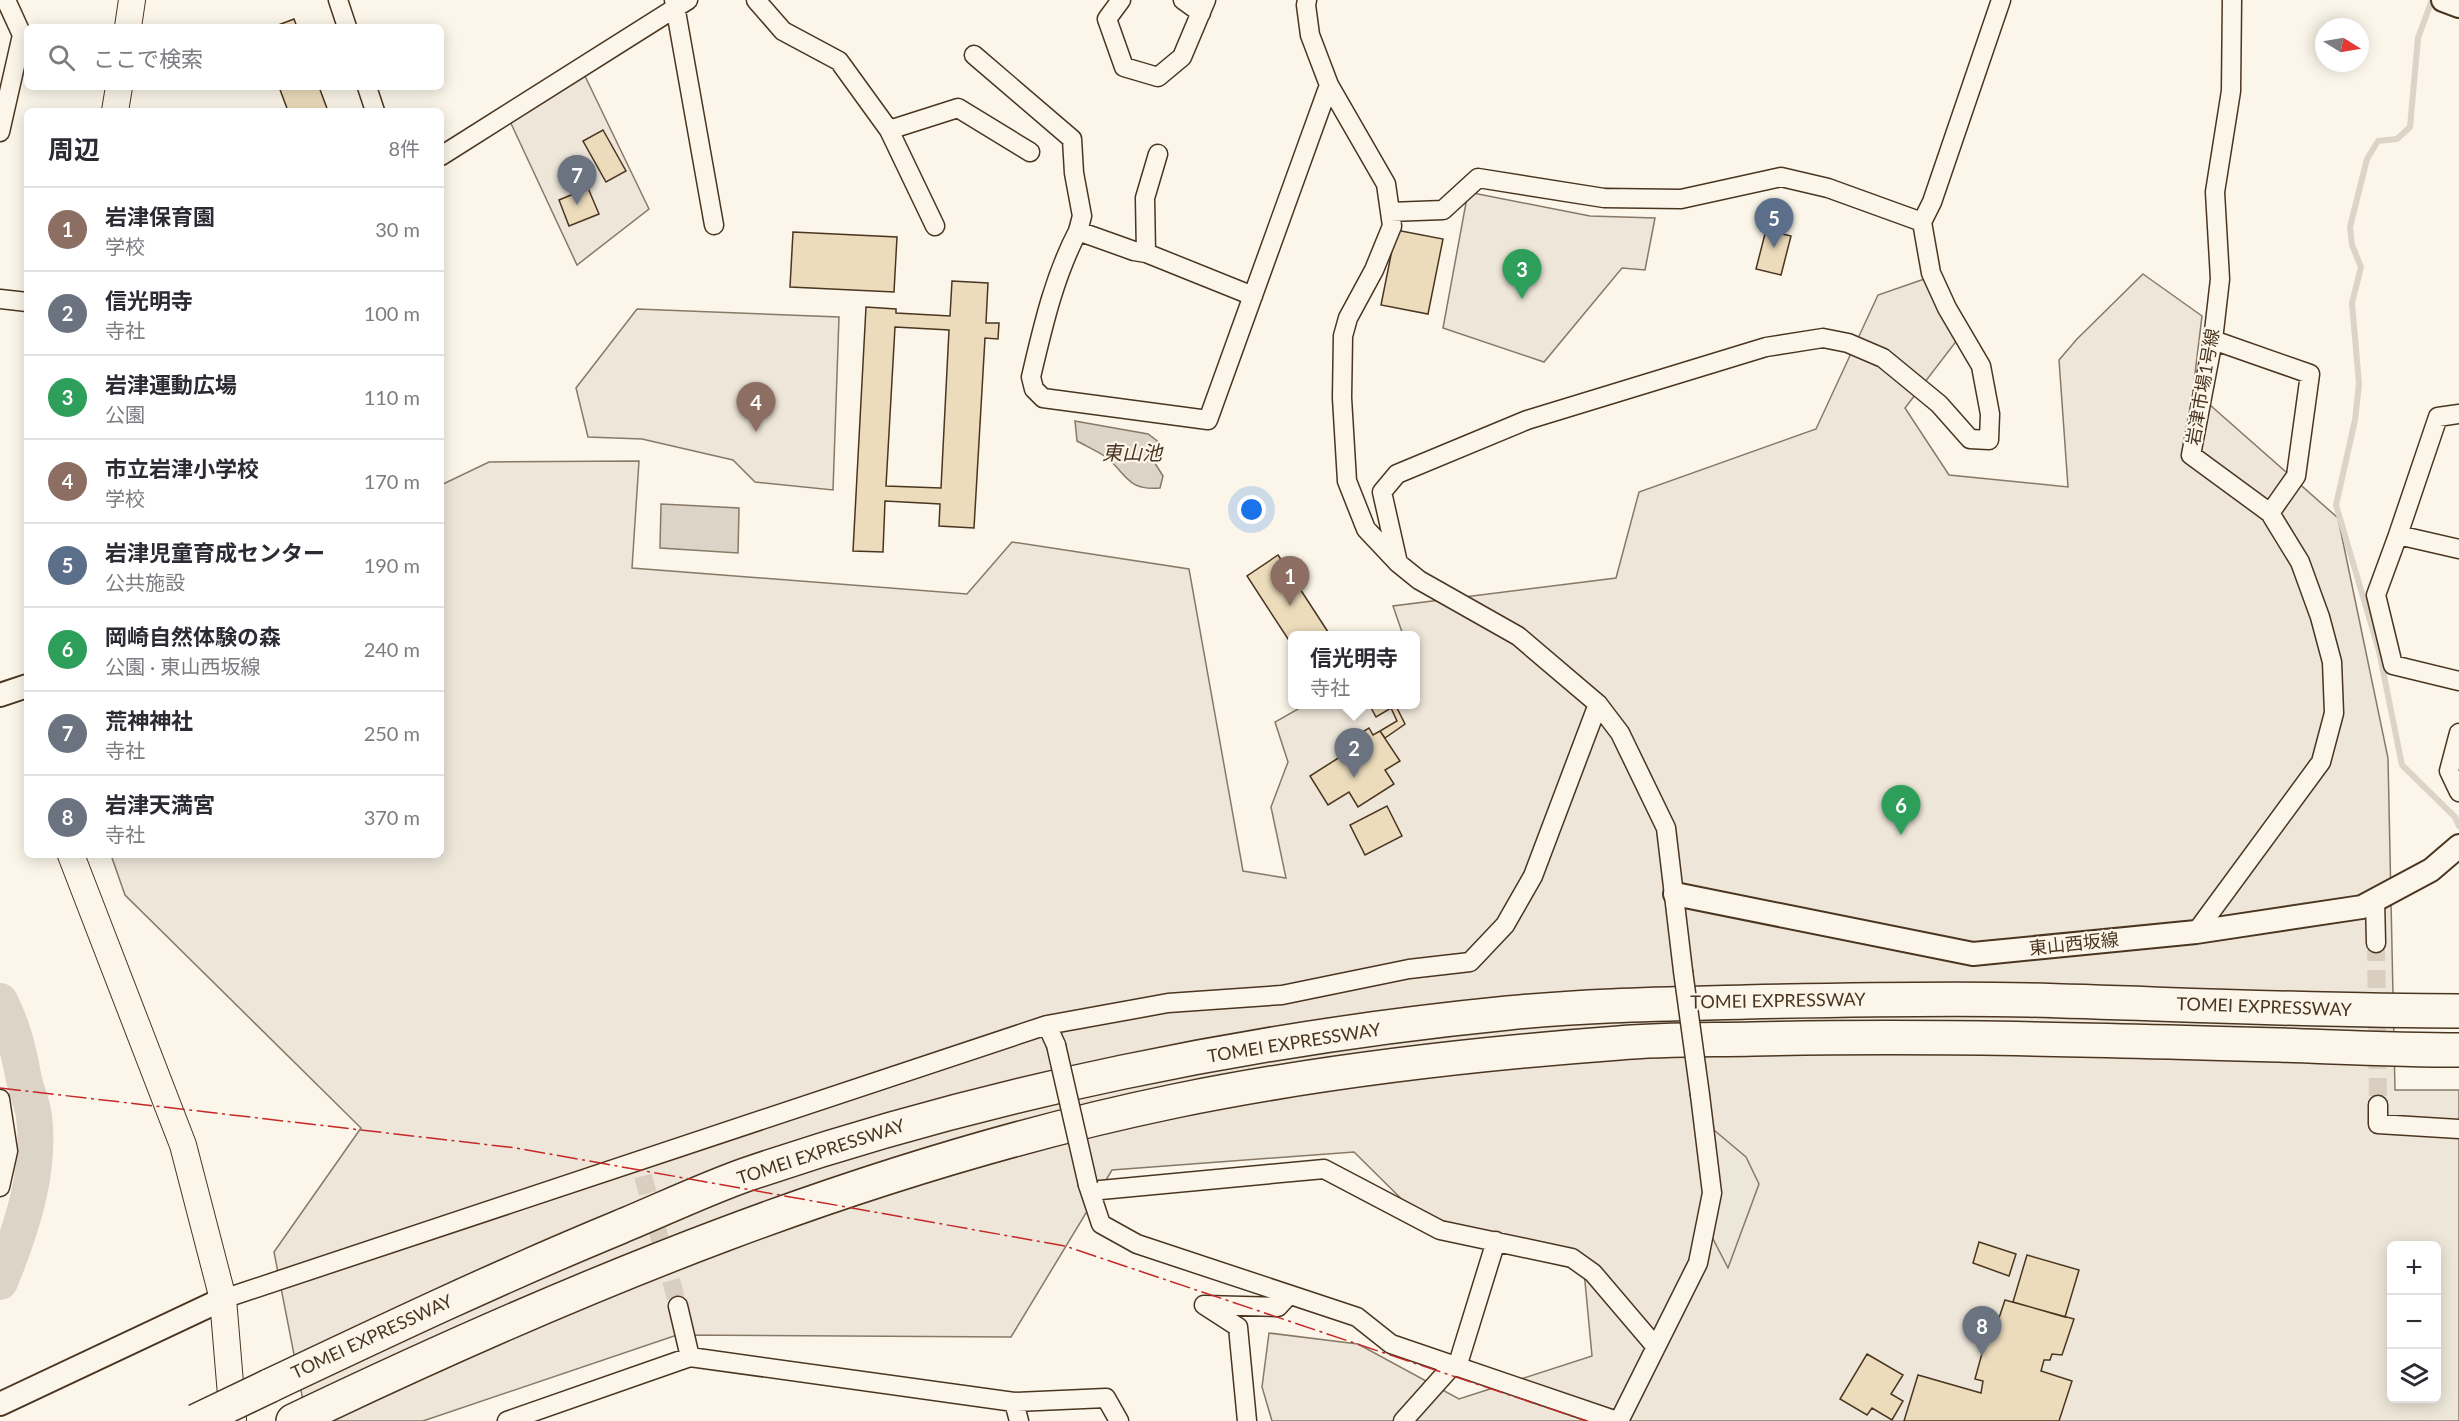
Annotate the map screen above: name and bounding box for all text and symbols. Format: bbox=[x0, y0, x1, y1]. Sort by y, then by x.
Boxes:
north arrow bbox=[2315, 18, 2369, 72]
search box bbox=[24, 24, 444, 90]
icon: search bbox=[45, 41, 78, 74]
text: ここで検索 bbox=[93, 45, 203, 72]
text: 周辺 bbox=[48, 133, 100, 165]
text: 8件 bbox=[388, 136, 420, 160]
pin: 7 bbox=[558, 156, 596, 205]
pin: 5 bbox=[1754, 198, 1794, 248]
text: 岩津保育園 bbox=[105, 203, 215, 230]
text: 1 bbox=[62, 217, 73, 241]
text: 30 m bbox=[375, 217, 420, 241]
text: 学校 bbox=[105, 234, 145, 258]
pin: 3 bbox=[1502, 250, 1541, 299]
text: 信光明寺 bbox=[105, 287, 193, 314]
text: 2 bbox=[62, 301, 73, 325]
text: 100 m bbox=[364, 301, 420, 325]
text: 寺社 bbox=[105, 318, 145, 342]
street label: 岩津市場1号線 bbox=[2181, 327, 2223, 447]
text: 岩津運動広場 bbox=[105, 371, 237, 398]
pin: 4 bbox=[736, 382, 776, 432]
text: 3 bbox=[62, 385, 73, 409]
text: 110 m bbox=[364, 385, 420, 409]
text: 公園 bbox=[105, 402, 145, 426]
water label: 東山池 bbox=[1102, 440, 1164, 464]
text: 市立岩津小学校 bbox=[105, 455, 259, 482]
text: 4 bbox=[62, 469, 73, 493]
text: 170 m bbox=[364, 469, 420, 493]
text: 学校 bbox=[105, 486, 145, 510]
your location bbox=[1237, 495, 1266, 524]
text: 岩津児童育成センター bbox=[105, 539, 325, 566]
text: 5 bbox=[62, 553, 73, 577]
text: 190 m bbox=[364, 553, 420, 577]
pin: 1 bbox=[1270, 556, 1310, 606]
text: 公共施設 bbox=[105, 570, 185, 594]
text: 岡崎自然体験の森 bbox=[105, 623, 281, 650]
popup bbox=[1288, 631, 1420, 709]
text: 6 bbox=[62, 637, 73, 661]
text: 240 m bbox=[364, 637, 420, 661]
text: 信光明寺 bbox=[1310, 644, 1398, 671]
text: 公園 · 東山西坂線 bbox=[105, 654, 260, 678]
text: 寺社 bbox=[1310, 675, 1350, 699]
text: 荒神神社 bbox=[105, 707, 193, 734]
text: 7 bbox=[62, 721, 73, 745]
text: 250 m bbox=[364, 721, 420, 745]
pin: 2 bbox=[1334, 728, 1374, 778]
text: 寺社 bbox=[105, 738, 145, 762]
pin: 6 bbox=[1882, 786, 1920, 835]
text: 岩津天満宮 bbox=[105, 791, 215, 818]
text: 8 bbox=[62, 805, 73, 829]
text: 370 m bbox=[364, 805, 420, 829]
text: 寺社 bbox=[105, 822, 145, 846]
street label: 東山西坂線 bbox=[2028, 927, 2120, 959]
street label: TOMEI EXPRESSWAY bbox=[1690, 987, 1867, 1013]
street label: TOMEI EXPRESSWAY bbox=[2176, 992, 2353, 1020]
street label: TOMEI EXPRESSWAY bbox=[1206, 1017, 1383, 1067]
street label: TOMEI EXPRESSWAY bbox=[734, 1113, 908, 1189]
map controls bbox=[2387, 1241, 2441, 1403]
button: + bbox=[2387, 1241, 2441, 1295]
street label: TOMEI EXPRESSWAY bbox=[287, 1289, 456, 1383]
button: − bbox=[2387, 1295, 2441, 1349]
pin: 8 bbox=[1962, 1306, 2002, 1356]
button: layers bbox=[2387, 1349, 2441, 1403]

